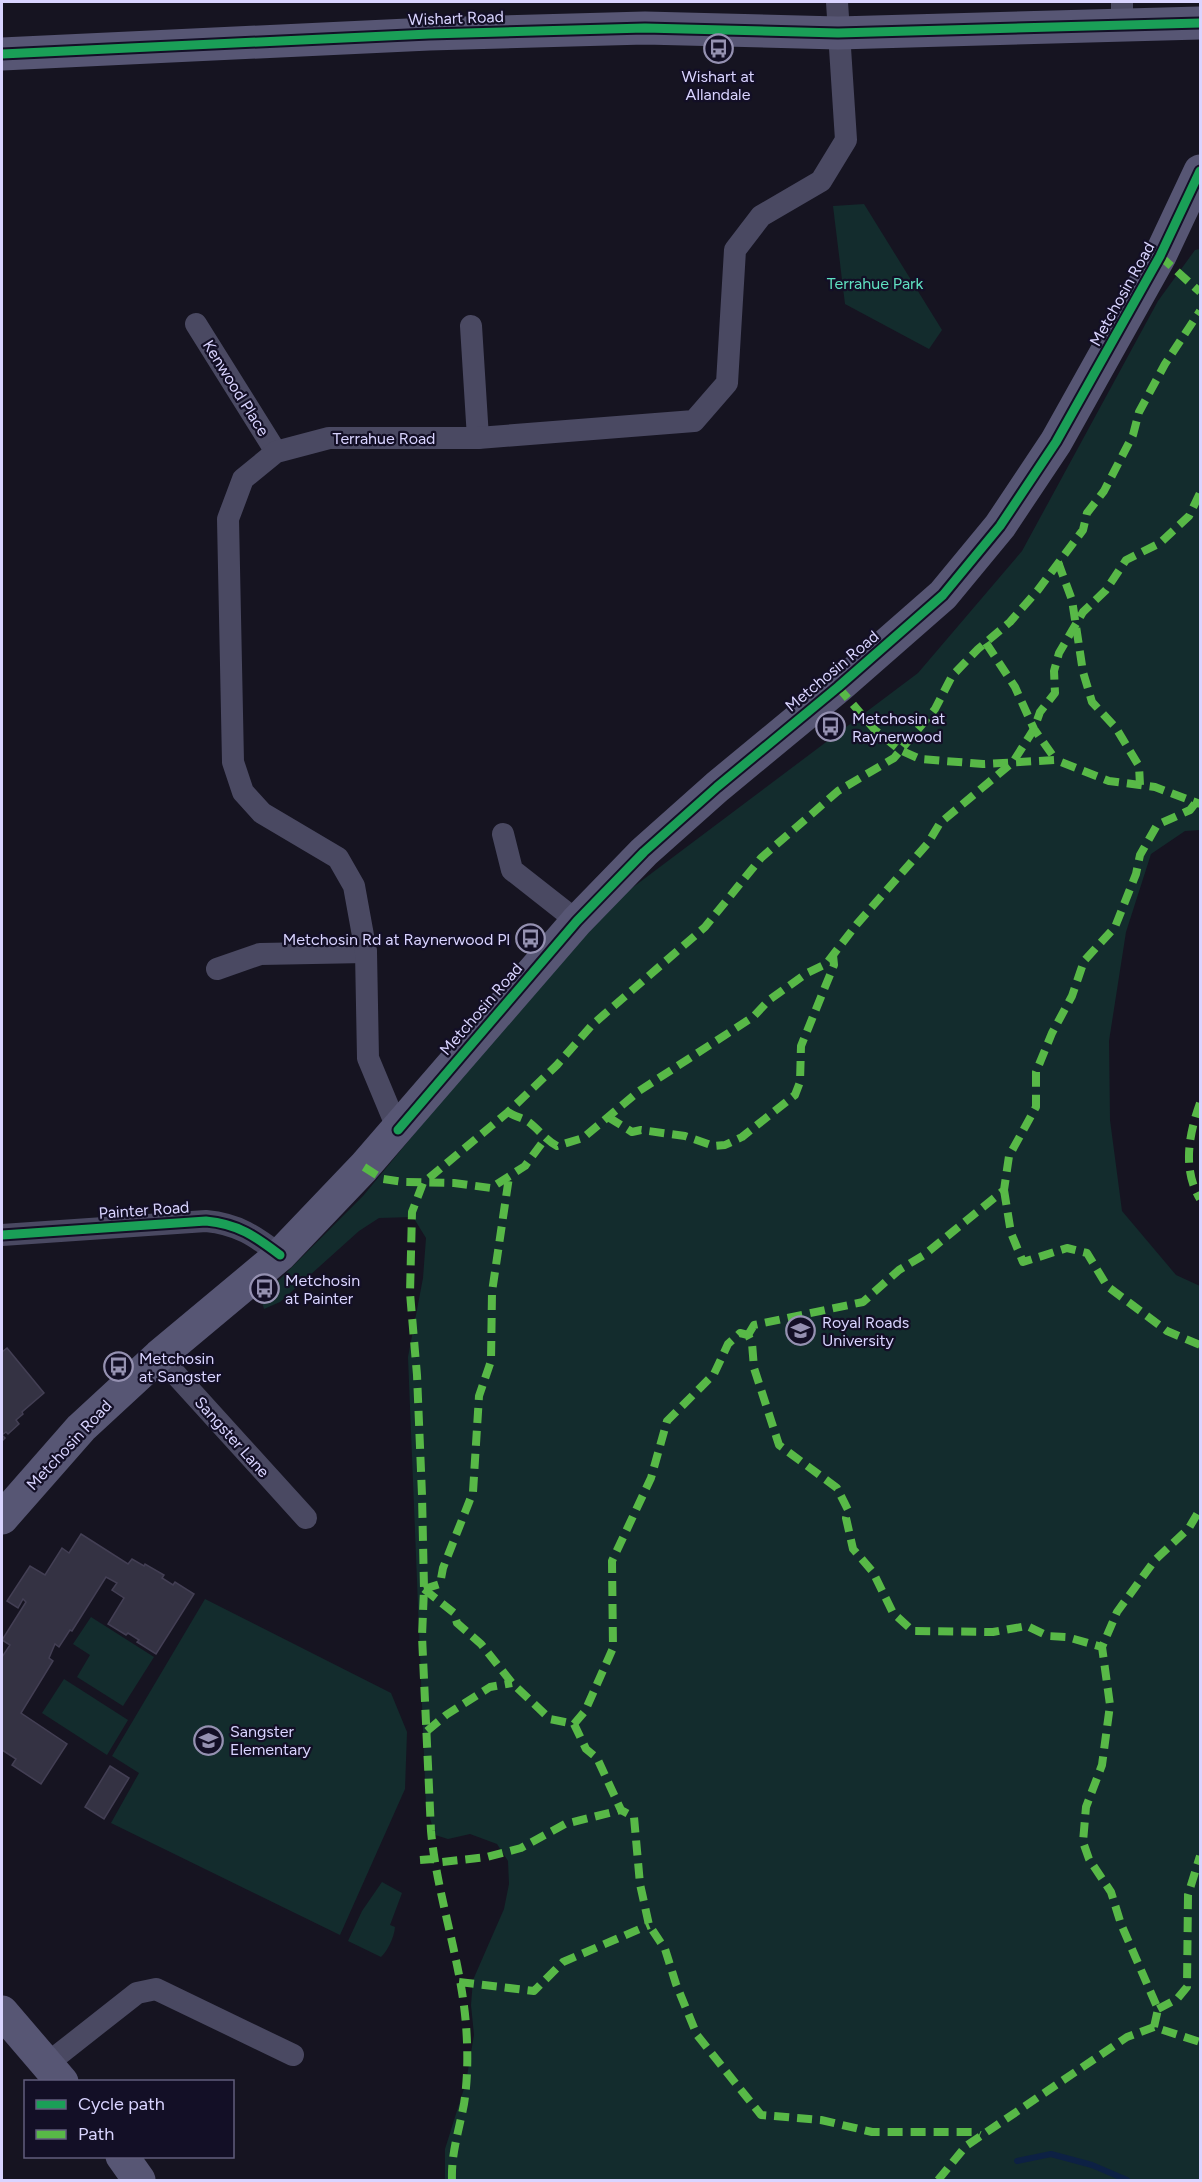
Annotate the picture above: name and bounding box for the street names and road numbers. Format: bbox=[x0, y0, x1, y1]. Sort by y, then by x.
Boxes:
street label: Wishart Road bbox=[408, 7, 504, 29]
street label: Metchosin Road bbox=[1086, 239, 1158, 349]
street label: Kenwood Place bbox=[199, 336, 273, 440]
street label: Terrahue Road bbox=[333, 429, 435, 448]
street label: Metchosin Road bbox=[781, 626, 883, 716]
street label: Metchosin Road bbox=[436, 959, 526, 1059]
street label: Painter Road bbox=[98, 1197, 190, 1223]
street label: Sangster Lane bbox=[191, 1393, 273, 1481]
street label: Metchosin Road bbox=[22, 1396, 116, 1494]

